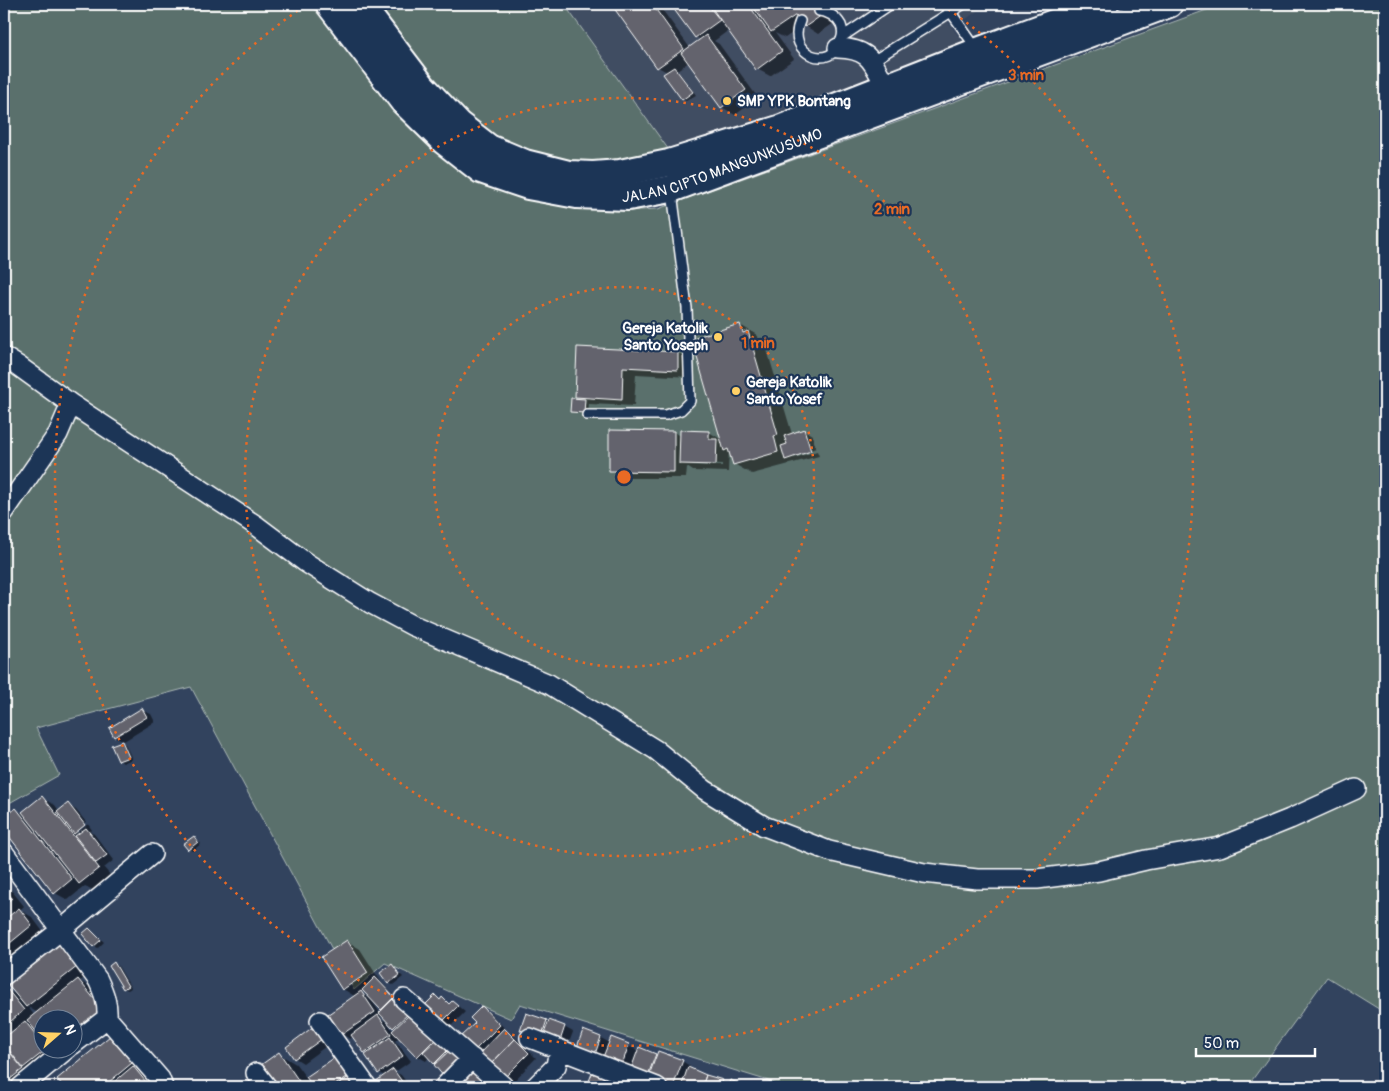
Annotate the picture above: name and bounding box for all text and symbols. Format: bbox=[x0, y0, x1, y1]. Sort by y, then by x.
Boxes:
text: 3 min bbox=[1008, 66, 1044, 85]
place label: SMP YPK Bontang bbox=[737, 92, 851, 111]
marker: SMP YPK Bontang bbox=[721, 95, 733, 107]
street label: JALAN CIPTO MANGUNKUSUMO bbox=[622, 124, 825, 207]
text: 2 min bbox=[874, 200, 910, 219]
place label: Gereja Katolik Santo Yoseph bbox=[622, 319, 709, 355]
marker: Gereja Katolik Santo Yoseph bbox=[712, 331, 724, 343]
text: 1 min bbox=[741, 334, 775, 353]
place label: Gereja Katolik Santo Yosef bbox=[746, 373, 832, 409]
marker: Gereja Katolik Santo Yosef bbox=[730, 385, 742, 397]
centre of rings bbox=[615, 468, 633, 486]
north arrow bbox=[32, 1008, 82, 1058]
text: N bbox=[60, 1022, 79, 1037]
scale bar bbox=[1196, 1026, 1315, 1058]
text: 50 m bbox=[1204, 1034, 1239, 1053]

